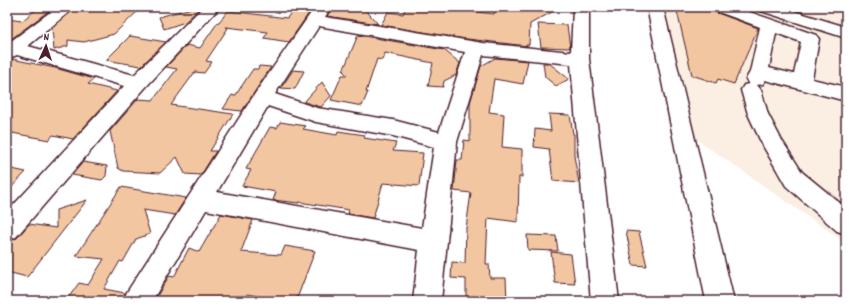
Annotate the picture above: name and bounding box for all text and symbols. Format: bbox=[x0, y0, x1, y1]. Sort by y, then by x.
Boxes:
north arrow bbox=[26, 26, 66, 66]
text: N bbox=[43, 30, 50, 46]

